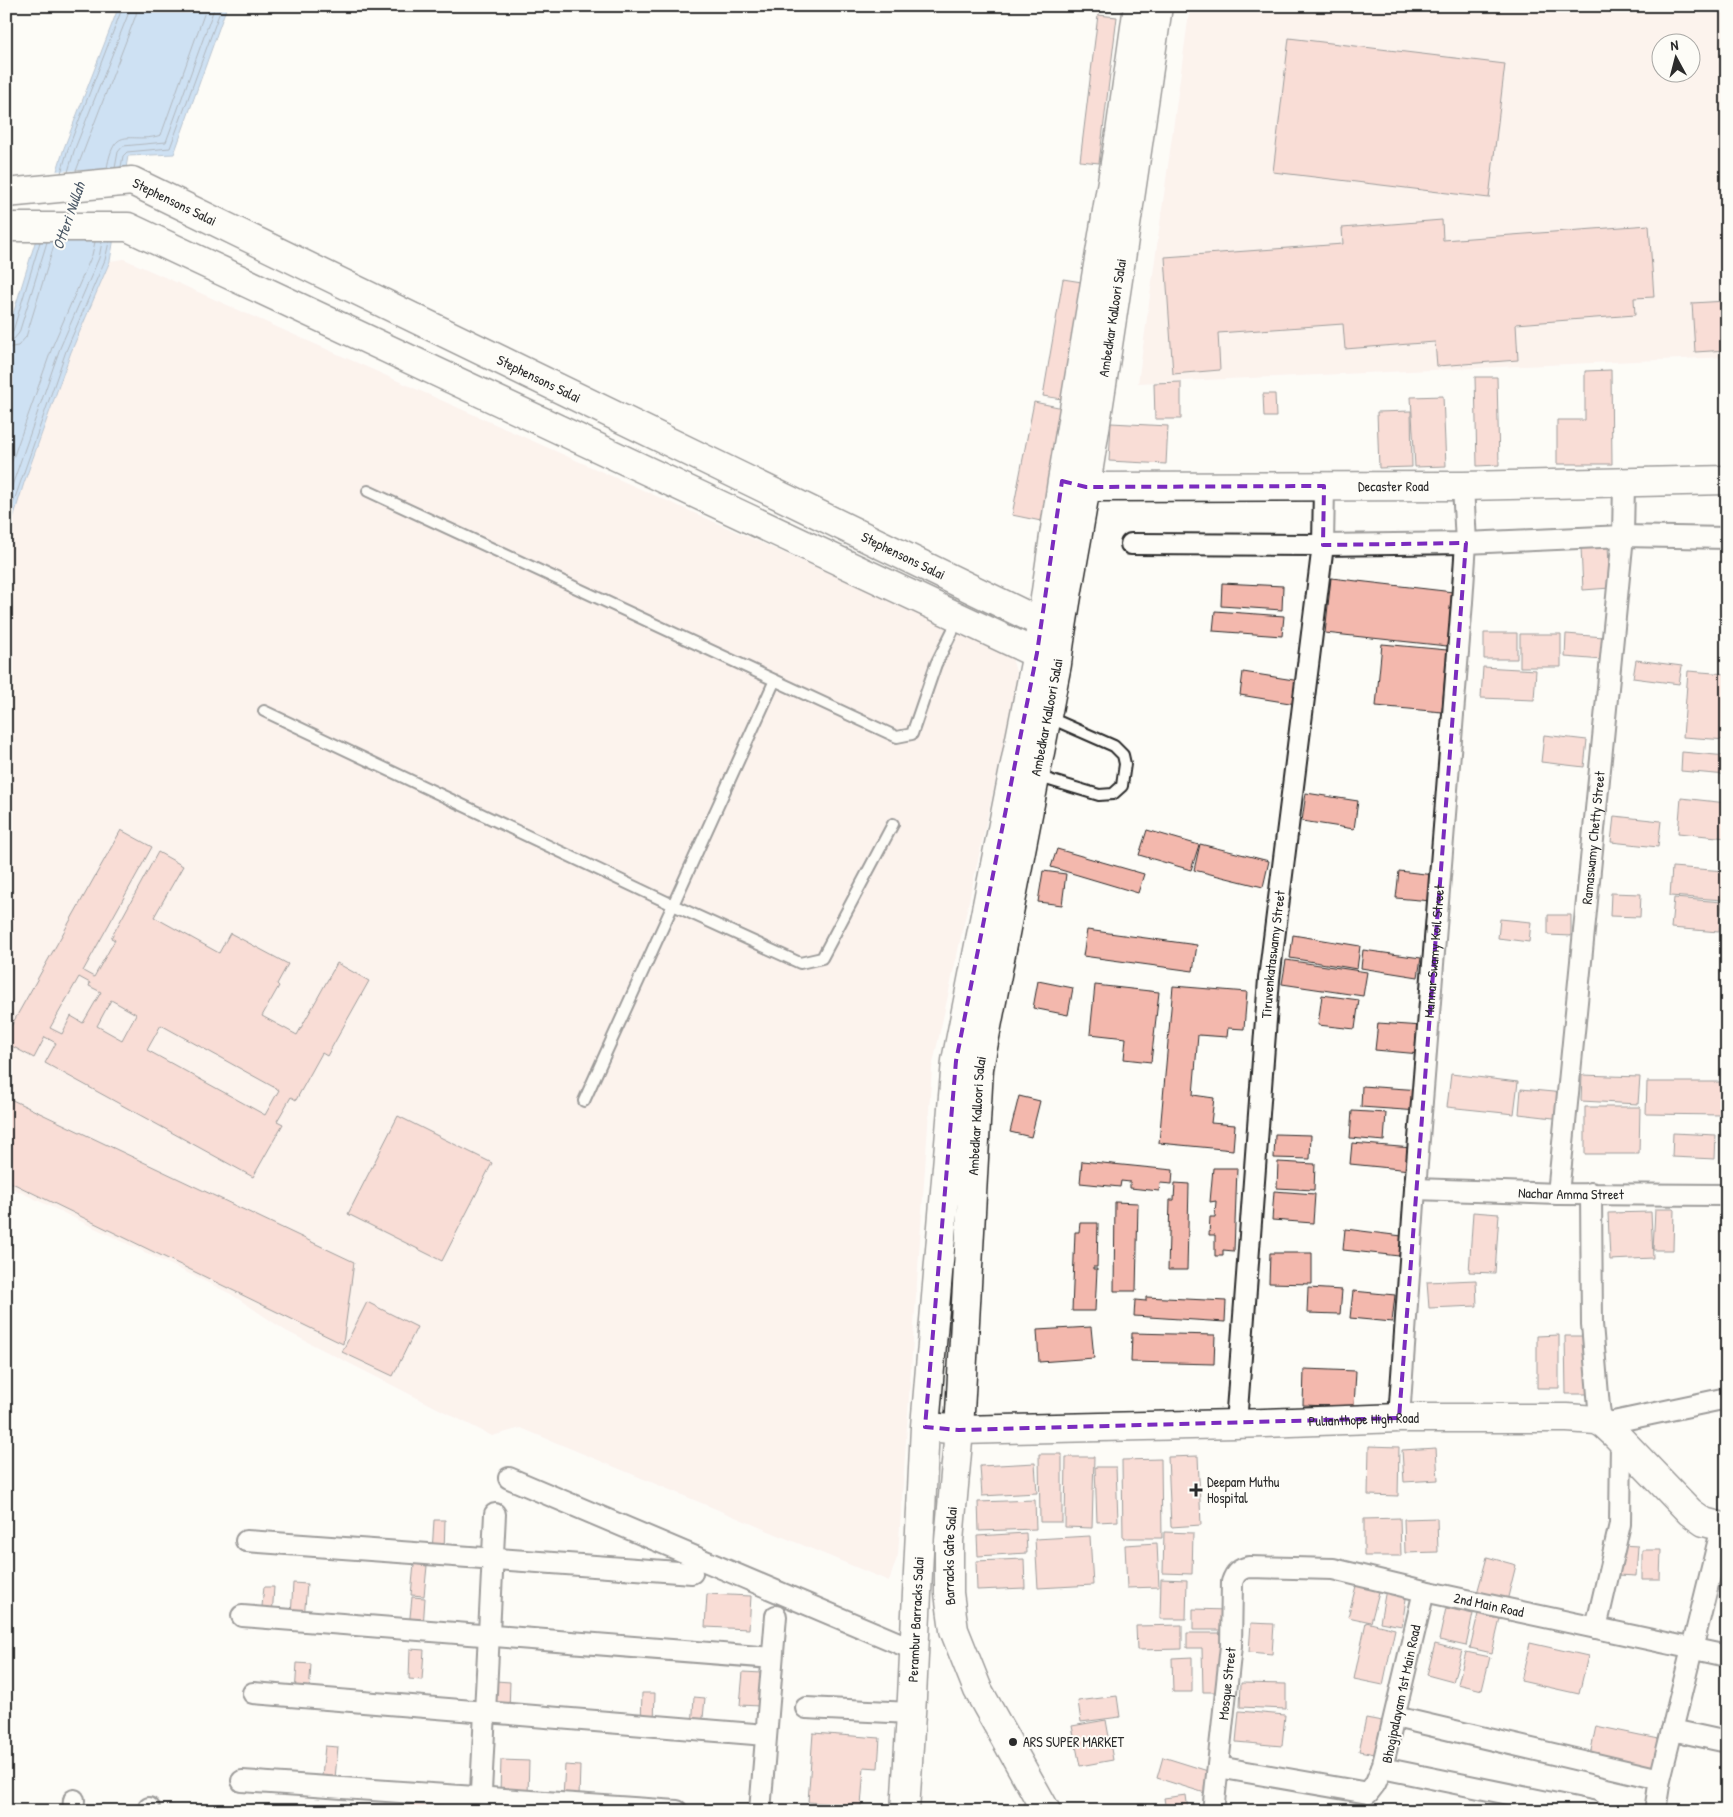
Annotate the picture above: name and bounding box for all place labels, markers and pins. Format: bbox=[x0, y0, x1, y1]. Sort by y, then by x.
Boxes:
place label: Deepam Muthu Hospital bbox=[1207, 1472, 1280, 1508]
marker: Deepam Muthu Hospital bbox=[1189, 1483, 1203, 1497]
place label: ARS SUPER MARKET bbox=[1023, 1732, 1124, 1751]
marker: ARS SUPER MARKET bbox=[1007, 1736, 1019, 1748]

